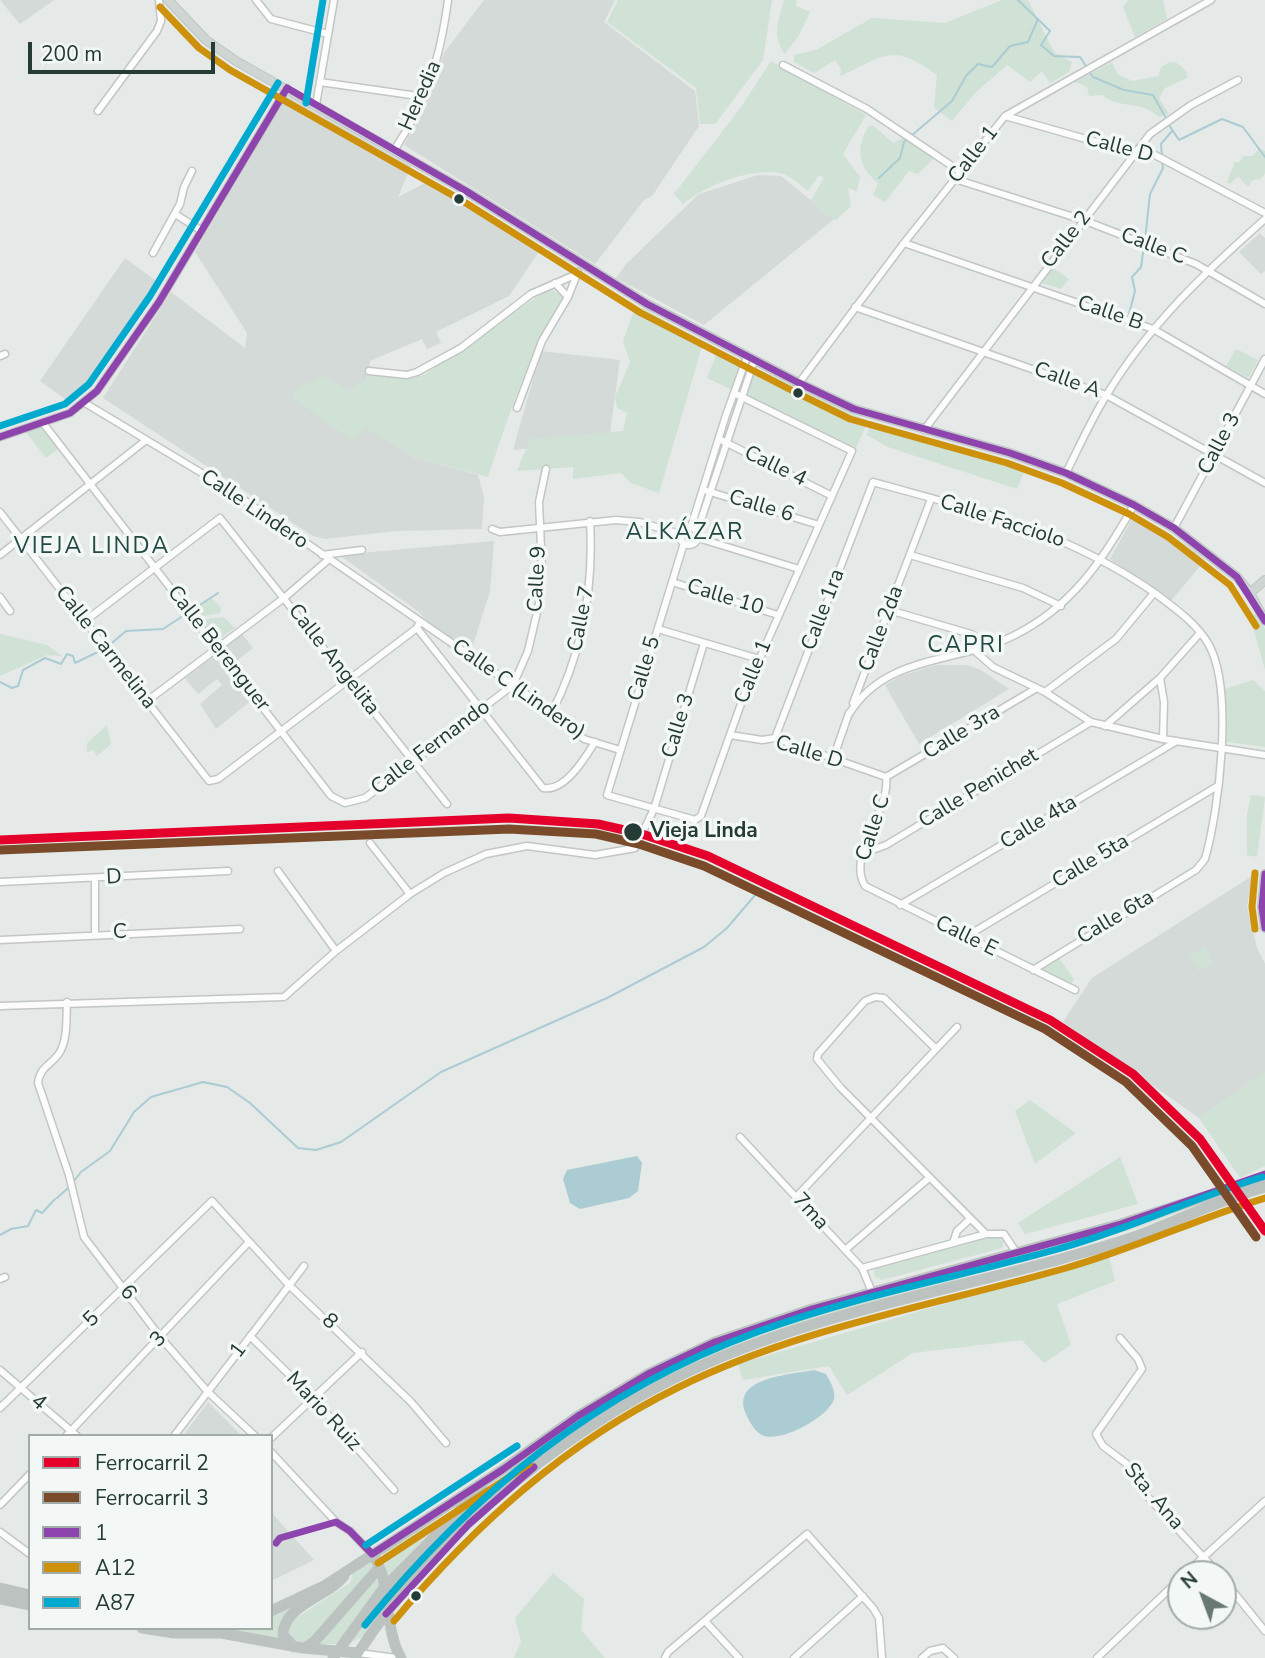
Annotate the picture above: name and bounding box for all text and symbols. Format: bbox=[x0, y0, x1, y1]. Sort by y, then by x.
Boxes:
scale bar bbox=[32, 28, 219, 72]
text: 200 m bbox=[41, 40, 102, 68]
street label: Heredia bbox=[394, 57, 448, 135]
street label: Calle 1 bbox=[944, 121, 1004, 189]
street label: Calle D bbox=[1082, 127, 1156, 169]
unlabelled marker bbox=[452, 192, 466, 206]
street label: Calle 2 bbox=[1037, 206, 1097, 274]
street label: Calle C bbox=[1117, 223, 1189, 271]
street label: Calle B bbox=[1074, 291, 1146, 337]
street label: Calle A bbox=[1030, 357, 1104, 405]
unlabelled marker bbox=[791, 386, 805, 400]
street label: Calle 3 bbox=[1193, 409, 1247, 479]
street label: Calle 4 bbox=[740, 441, 810, 493]
street label: Calle Lindero bbox=[195, 465, 313, 555]
street label: Calle 6 bbox=[726, 485, 796, 529]
street label: Calle Facciolo bbox=[936, 490, 1068, 554]
district label: ALKÁZAR bbox=[626, 519, 744, 547]
district label: VIEJA LINDA bbox=[15, 533, 169, 561]
street label: Calle 9 bbox=[524, 545, 552, 613]
street label: Calle 1ra bbox=[797, 566, 851, 654]
street label: Calle 10 bbox=[684, 574, 766, 622]
street label: Calle Carmelina bbox=[49, 581, 161, 715]
street label: Calle Berenguer bbox=[161, 581, 275, 717]
street label: Calle 2da bbox=[854, 583, 910, 675]
street label: Calle 7 bbox=[563, 584, 601, 654]
street label: Calle Angelita bbox=[282, 599, 384, 721]
district label: CAPRI bbox=[928, 632, 1004, 660]
street label: Calle 5 bbox=[623, 634, 667, 704]
street label: Calle C (Lindero) bbox=[446, 635, 590, 745]
street label: Calle 1 bbox=[730, 636, 778, 708]
street label: Calle 3 bbox=[657, 691, 701, 761]
street label: Calle Fernando bbox=[367, 695, 495, 801]
street label: Calle 3ra bbox=[919, 700, 1005, 766]
street label: Calle D bbox=[772, 731, 846, 775]
street label: Calle Penichet bbox=[915, 743, 1043, 835]
street label: Calle 4ta bbox=[996, 790, 1082, 856]
street label: Calle C bbox=[852, 792, 896, 864]
place label: Vieja Linda bbox=[650, 819, 758, 845]
marker: Vieja Linda bbox=[622, 821, 644, 843]
street label: Calle 5ta bbox=[1048, 829, 1134, 895]
street label: D bbox=[106, 865, 122, 891]
street label: Calle 6ta bbox=[1073, 885, 1159, 951]
street label: Calle E bbox=[931, 911, 1001, 963]
street label: C bbox=[112, 920, 128, 946]
street label: 7ma bbox=[787, 1188, 833, 1236]
street label: 6 bbox=[113, 1280, 141, 1306]
street label: 5 bbox=[79, 1306, 105, 1334]
street label: 8 bbox=[316, 1308, 342, 1336]
street label: 3 bbox=[146, 1327, 172, 1353]
street label: 1 bbox=[225, 1338, 253, 1364]
street label: Mario Ruiz bbox=[280, 1367, 366, 1457]
street label: 4 bbox=[25, 1389, 51, 1417]
legend bbox=[28, 1434, 273, 1630]
text: Ferrocarril 2 bbox=[95, 1449, 209, 1477]
street label: Sta. Ana bbox=[1118, 1458, 1188, 1536]
text: Ferrocarril 3 bbox=[95, 1484, 209, 1512]
text: 1 bbox=[95, 1519, 108, 1547]
text: A12 bbox=[95, 1554, 136, 1582]
north arrow bbox=[1167, 1560, 1237, 1630]
text: N bbox=[1176, 1566, 1203, 1595]
text: A87 bbox=[95, 1589, 136, 1617]
unlabelled marker bbox=[409, 1589, 423, 1603]

